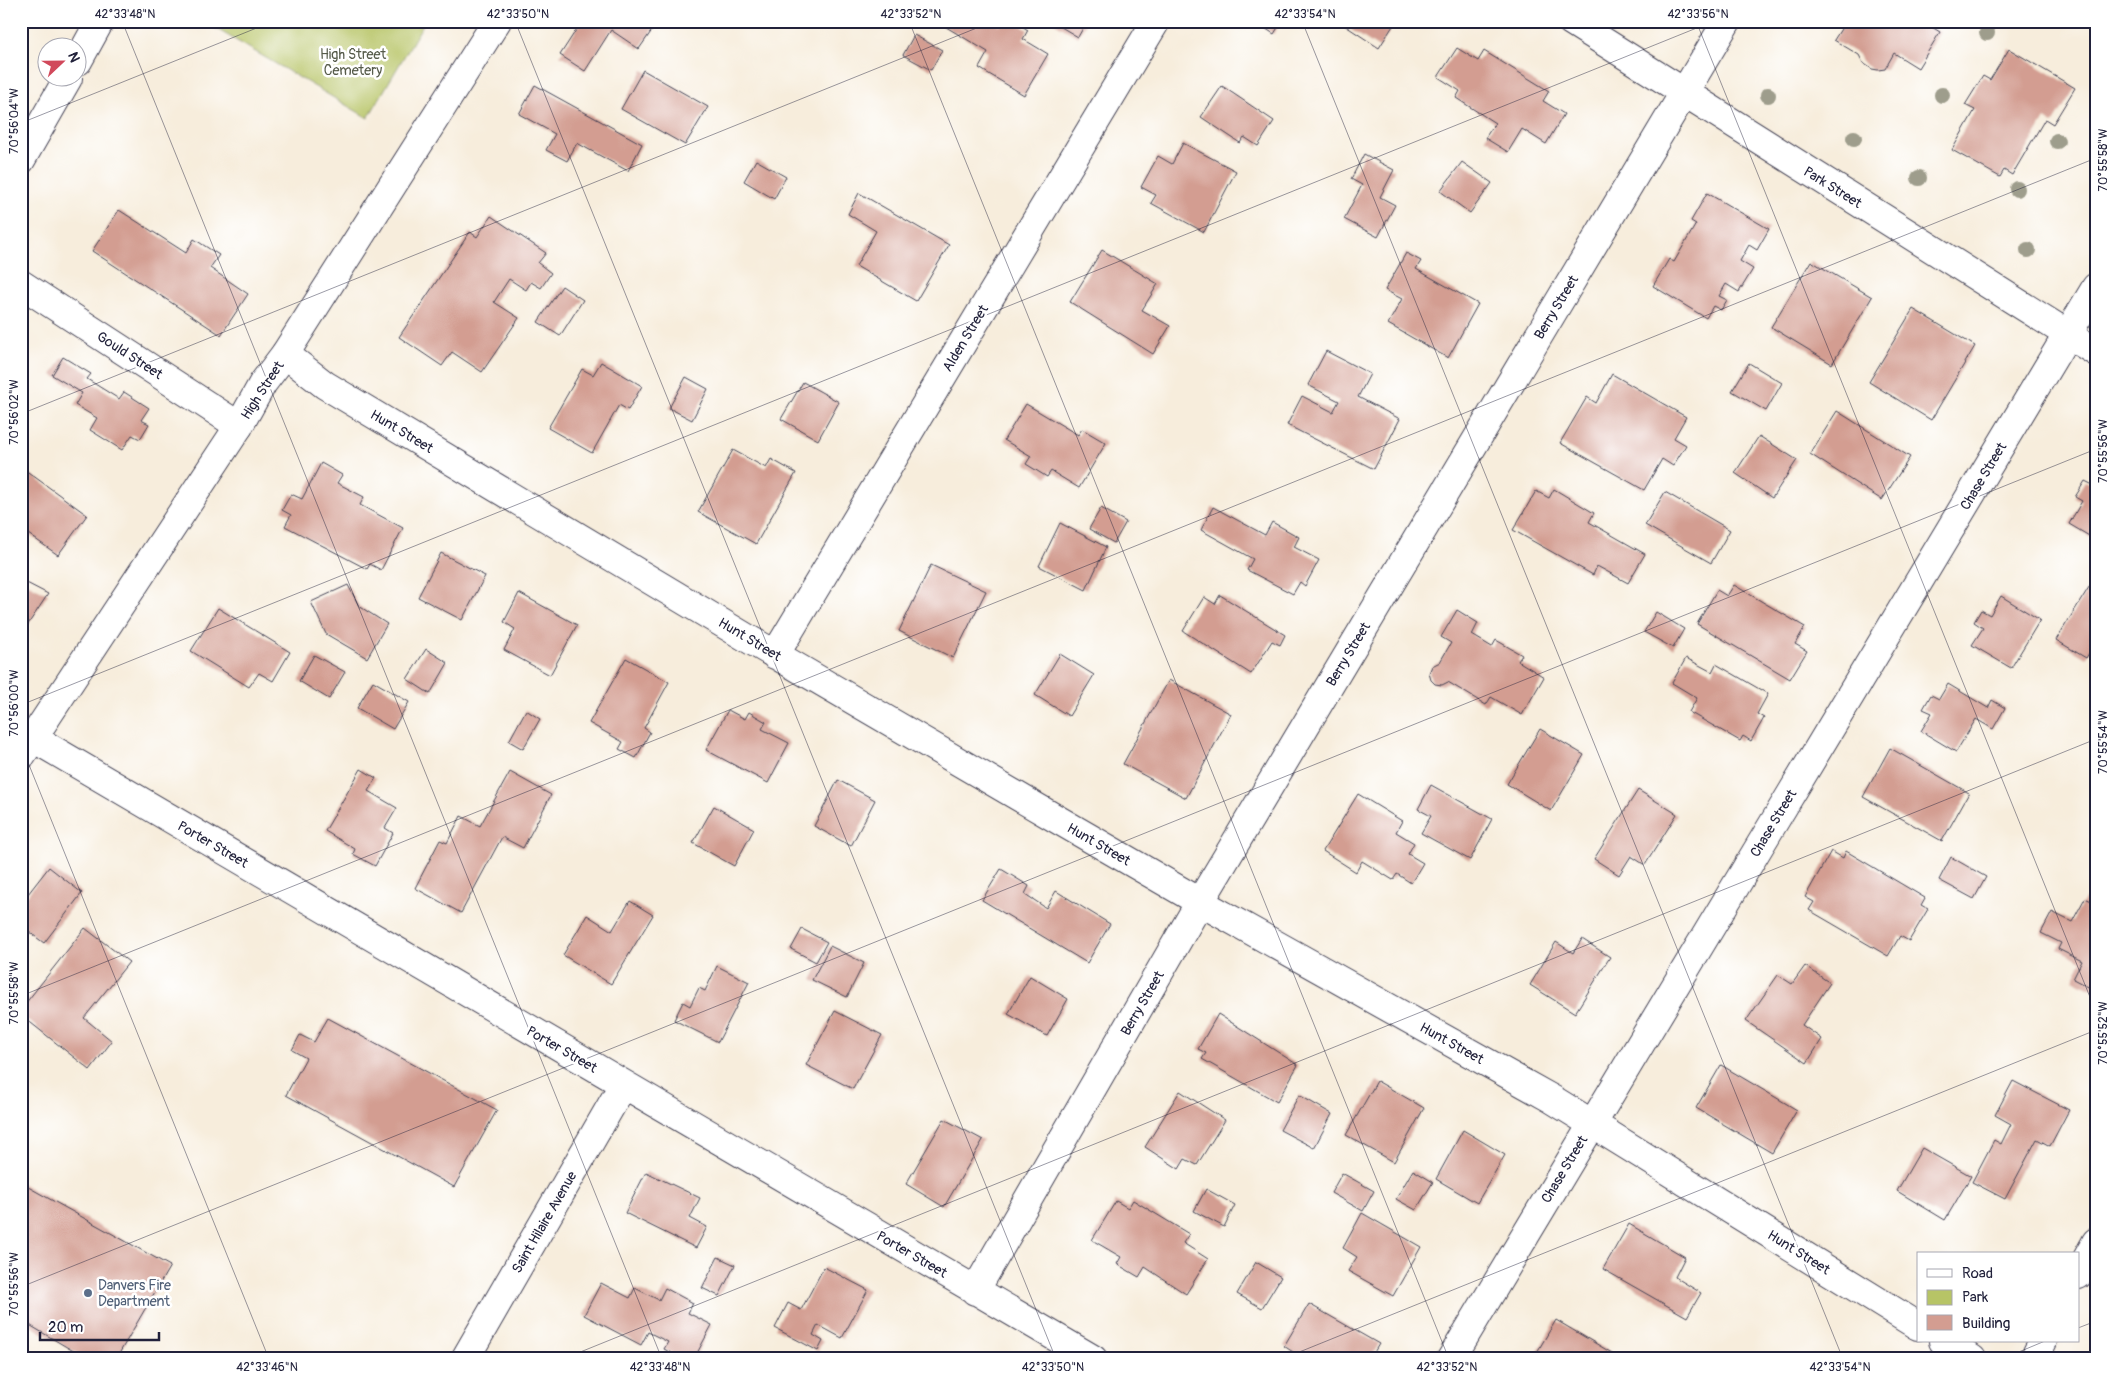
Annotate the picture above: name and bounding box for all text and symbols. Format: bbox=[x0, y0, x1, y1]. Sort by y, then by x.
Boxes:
text: 42°33'48"N bbox=[95, 7, 155, 22]
text: 42°33'50"N bbox=[487, 7, 549, 22]
text: 42°33'52"N bbox=[881, 7, 941, 22]
text: 42°33'54"N bbox=[1274, 7, 1336, 22]
text: 42°33'56"N bbox=[1667, 7, 1729, 22]
north arrow bbox=[38, 38, 88, 88]
park label: High Street Cemetery bbox=[320, 46, 386, 79]
text: N bbox=[64, 50, 83, 65]
text: 70°56'04"W bbox=[7, 88, 22, 154]
text: 70°55'58"W bbox=[2096, 129, 2111, 191]
street label: Park Street bbox=[1800, 163, 1865, 212]
street label: Berry Street bbox=[1531, 272, 1582, 342]
street label: Alden Street bbox=[939, 301, 992, 375]
street label: Gould Street bbox=[94, 328, 166, 383]
street label: High Street bbox=[237, 358, 288, 423]
text: 70°56'02"W bbox=[7, 379, 22, 445]
street label: Hunt Street bbox=[367, 406, 437, 457]
text: 70°55'56"W bbox=[2096, 419, 2111, 483]
street label: Chase Street bbox=[1957, 439, 2010, 513]
street label: Hunt Street bbox=[715, 614, 785, 665]
street label: Berry Street bbox=[1323, 619, 1374, 689]
text: 70°56'00"W bbox=[7, 669, 22, 737]
text: 70°55'54"W bbox=[2096, 710, 2111, 774]
street label: Chase Street bbox=[1747, 786, 1800, 860]
street label: Porter Street bbox=[174, 817, 251, 872]
street label: Hunt Street bbox=[1064, 819, 1134, 870]
text: 70°55'58"W bbox=[7, 962, 22, 1024]
street label: Berry Street bbox=[1117, 968, 1168, 1039]
text: 70°55'52"W bbox=[2096, 1001, 2111, 1065]
street label: Hunt Street bbox=[1417, 1019, 1487, 1068]
street label: Porter Street bbox=[523, 1022, 600, 1077]
street label: Chase Street bbox=[1538, 1132, 1591, 1206]
street label: Saint Hilaire Avenue bbox=[508, 1168, 581, 1276]
street label: Porter Street bbox=[873, 1227, 950, 1282]
street label: Hunt Street bbox=[1764, 1227, 1833, 1278]
text: 70°55'56"W bbox=[7, 1252, 22, 1316]
legend bbox=[1917, 1252, 2080, 1342]
text: Road bbox=[1962, 1264, 1993, 1283]
place label: Danvers Fire Department bbox=[98, 1277, 171, 1310]
marker: Danvers Fire Department bbox=[82, 1287, 94, 1299]
text: Park bbox=[1962, 1288, 1989, 1307]
scale bar bbox=[40, 1310, 159, 1342]
text: Building bbox=[1962, 1314, 2010, 1333]
text: 20 m bbox=[48, 1318, 83, 1337]
text: 42°33'46"N bbox=[236, 1360, 298, 1375]
text: 42°33'48"N bbox=[630, 1360, 690, 1375]
text: 42°33'50"N bbox=[1022, 1360, 1084, 1375]
text: 42°33'52"N bbox=[1417, 1360, 1477, 1375]
text: 42°33'54"N bbox=[1809, 1360, 1871, 1375]

